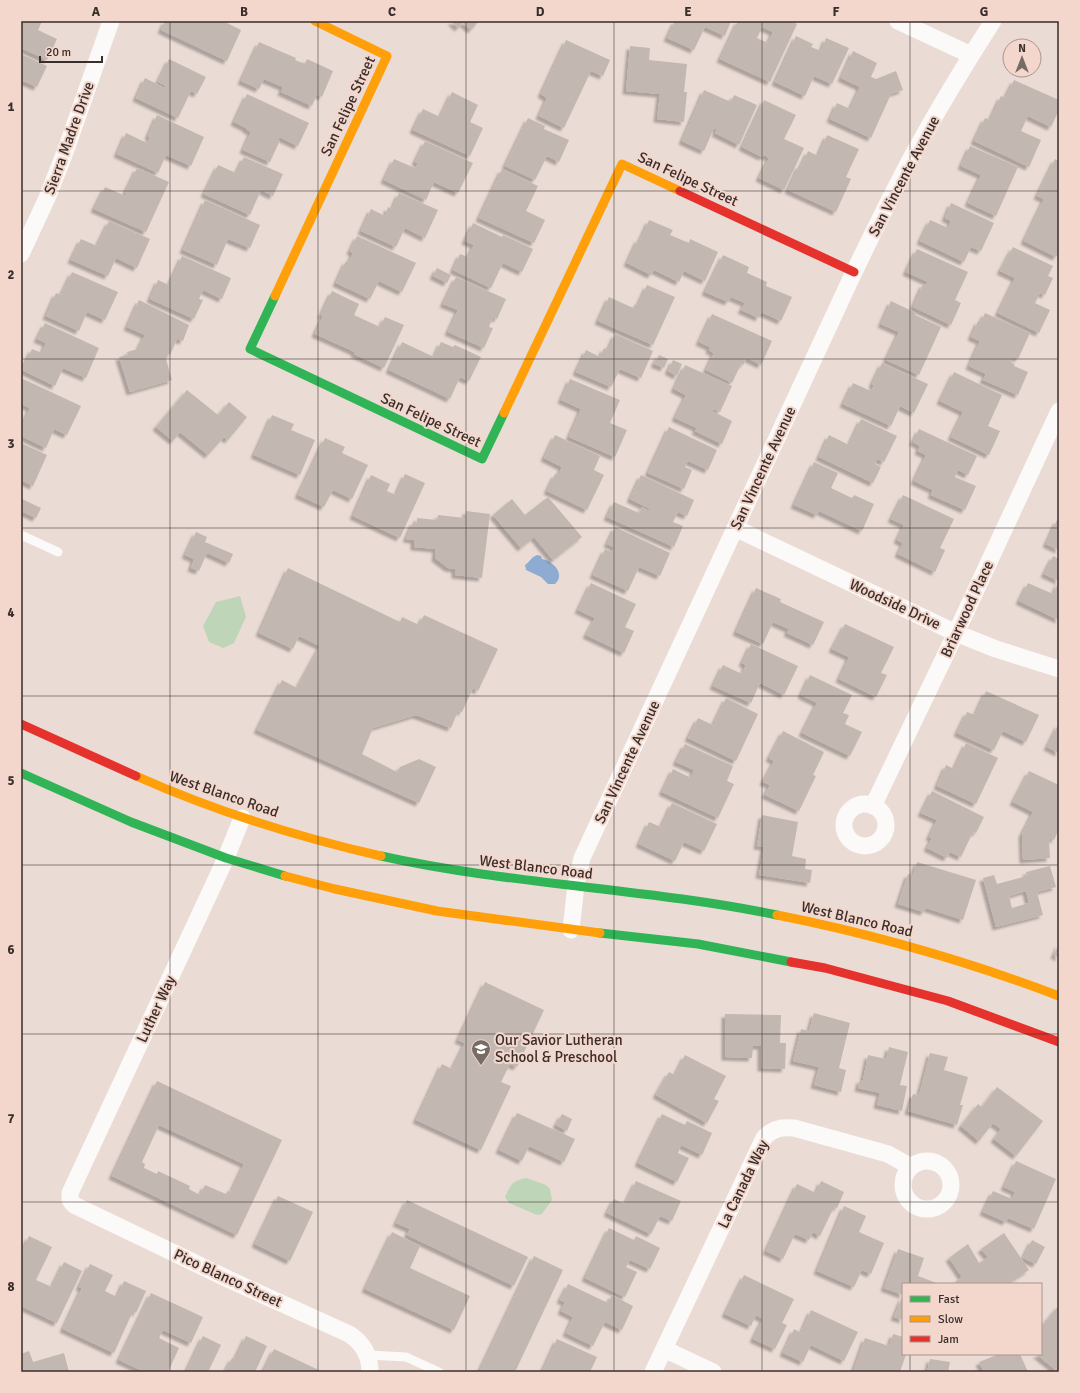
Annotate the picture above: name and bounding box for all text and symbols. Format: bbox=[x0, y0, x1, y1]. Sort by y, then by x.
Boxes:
text: A bbox=[92, 4, 101, 20]
text: B bbox=[240, 4, 248, 20]
text: C bbox=[388, 4, 396, 20]
text: D bbox=[536, 4, 545, 20]
text: E bbox=[684, 4, 692, 20]
text: F bbox=[833, 4, 840, 20]
text: G bbox=[980, 4, 988, 20]
scale bar bbox=[40, 38, 102, 64]
north arrow bbox=[1002, 38, 1042, 78]
text: N bbox=[1018, 42, 1026, 55]
text: 20 m bbox=[46, 45, 71, 60]
street label: San Felipe Street bbox=[317, 53, 379, 159]
street label: Sierra Madre Drive bbox=[40, 79, 98, 197]
text: 1 bbox=[7, 99, 15, 115]
street label: San Vincente Avenue bbox=[865, 113, 943, 239]
street label: San Felipe Street bbox=[635, 148, 741, 210]
text: 2 bbox=[7, 267, 15, 283]
street label: San Felipe Street bbox=[378, 389, 484, 451]
street label: San Vincente Avenue bbox=[727, 404, 799, 532]
text: 3 bbox=[7, 436, 15, 452]
street label: Briarwood Place bbox=[937, 558, 997, 660]
street label: Woodside Drive bbox=[846, 575, 944, 633]
text: 4 bbox=[7, 605, 15, 621]
street label: San Vincente Avenue bbox=[591, 698, 663, 826]
street label: West Blanco Road bbox=[167, 767, 281, 821]
text: 5 bbox=[7, 773, 15, 789]
street label: West Blanco Road bbox=[478, 851, 594, 883]
street label: West Blanco Road bbox=[799, 897, 915, 941]
text: 6 bbox=[7, 942, 15, 958]
street label: Luther Way bbox=[133, 973, 179, 1045]
place label: Our Savior Lutheran School & Preschool bbox=[495, 1031, 623, 1066]
school or university icon: Our Savior Lutheran School & Preschool bbox=[470, 1038, 492, 1066]
text: 7 bbox=[7, 1111, 15, 1127]
street label: La Canada Way bbox=[714, 1137, 772, 1231]
street label: Pico Blanco Street bbox=[171, 1245, 285, 1311]
text: 8 bbox=[7, 1279, 15, 1295]
legend bbox=[902, 1283, 1042, 1355]
text: Fast bbox=[938, 1292, 959, 1307]
text: Slow bbox=[938, 1312, 963, 1327]
text: Jam bbox=[938, 1332, 959, 1347]

